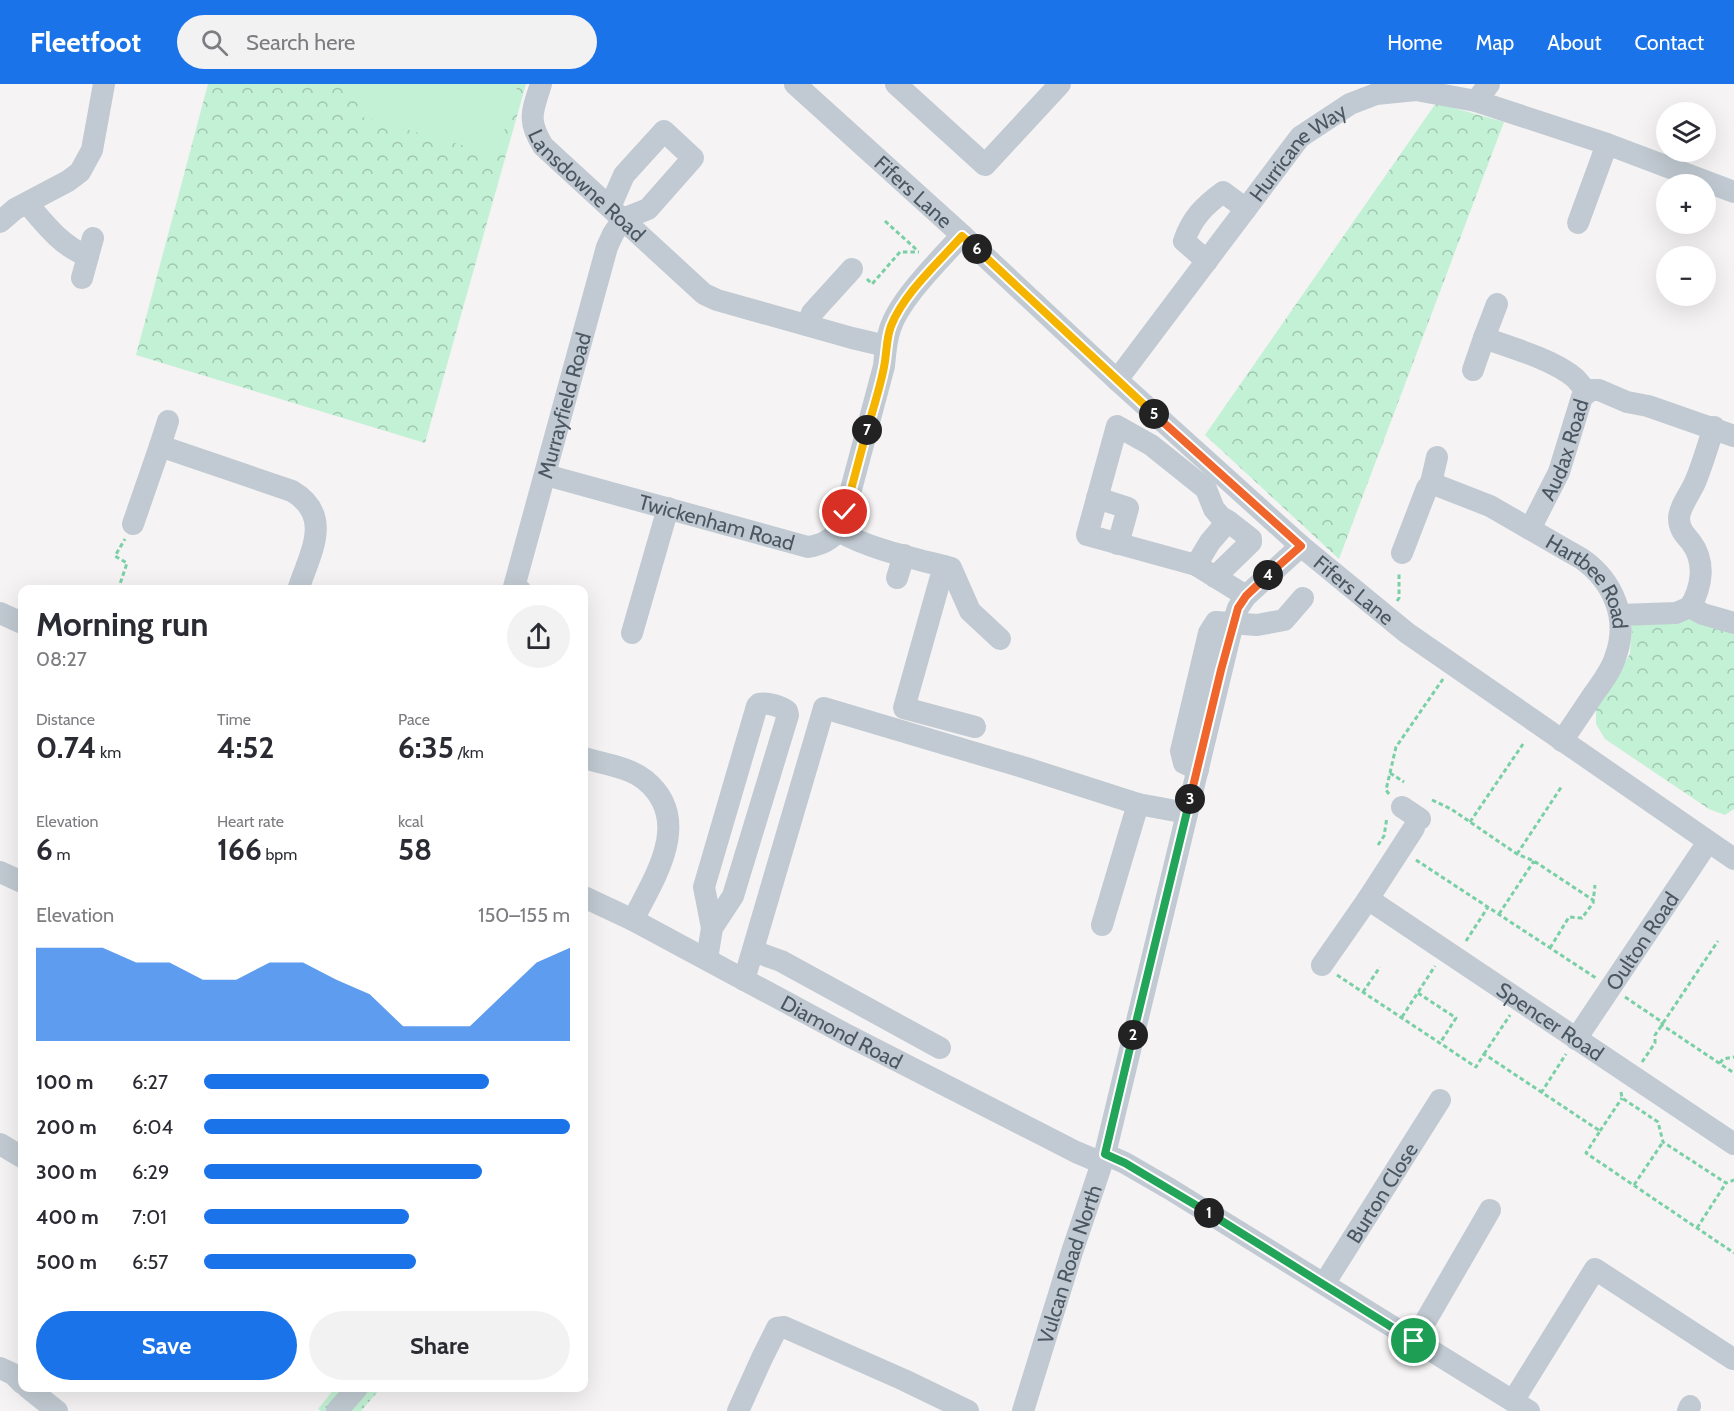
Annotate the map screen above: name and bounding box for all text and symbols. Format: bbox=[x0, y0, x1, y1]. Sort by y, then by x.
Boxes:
search box bbox=[177, 15, 597, 69]
text: Fleetfoot bbox=[30, 25, 141, 59]
icon: search bbox=[198, 26, 231, 59]
text: Search here bbox=[246, 29, 355, 56]
text: Home bbox=[1387, 30, 1443, 55]
text: Map bbox=[1476, 30, 1514, 55]
text: About bbox=[1547, 30, 1601, 55]
text: Contact bbox=[1634, 30, 1704, 55]
street label: Hurricane Way bbox=[1244, 97, 1351, 206]
map controls bbox=[1656, 102, 1716, 306]
button: layers bbox=[1656, 102, 1716, 162]
street label: Lansdowne Road bbox=[523, 125, 651, 246]
street label: Fifers Lane bbox=[870, 150, 958, 233]
button: + bbox=[1656, 174, 1716, 234]
pin: 6 bbox=[962, 234, 992, 264]
text: 6 bbox=[973, 239, 982, 258]
button: − bbox=[1656, 246, 1716, 306]
street label: Murrayfield Road bbox=[532, 330, 596, 481]
street label: Audax Road bbox=[1534, 396, 1593, 504]
pin: 5 bbox=[1139, 399, 1169, 429]
text: 5 bbox=[1150, 404, 1158, 423]
pin: 7 bbox=[852, 415, 882, 445]
text: 7 bbox=[863, 420, 871, 439]
pin bbox=[819, 486, 870, 537]
street label: Twickenham Road bbox=[636, 489, 797, 555]
icon: check bbox=[828, 495, 861, 528]
street label: Hartbee Road bbox=[1542, 529, 1633, 630]
street label: Fifers Lane bbox=[1309, 550, 1399, 630]
pin: 4 bbox=[1253, 560, 1283, 590]
text: 4 bbox=[1263, 565, 1273, 584]
text: Morning run bbox=[36, 604, 208, 644]
button: share bbox=[507, 605, 570, 668]
text: 08:27 bbox=[36, 647, 87, 671]
text: Distance bbox=[36, 710, 95, 729]
text: Time bbox=[217, 710, 251, 729]
text: Pace bbox=[398, 710, 430, 729]
text: 0.74 bbox=[36, 729, 96, 766]
text: 4:52 bbox=[217, 729, 274, 766]
text: 6:35 bbox=[398, 729, 454, 766]
text: km bbox=[96, 743, 121, 762]
text: /km bbox=[454, 743, 484, 762]
pin: 3 bbox=[1175, 784, 1205, 814]
text: 3 bbox=[1186, 789, 1194, 808]
text: Elevation bbox=[36, 812, 99, 831]
text: Heart rate bbox=[217, 812, 284, 831]
text: kcal bbox=[398, 812, 424, 831]
text: 6 bbox=[36, 831, 53, 868]
text: 166 bbox=[217, 831, 262, 868]
text: 58 bbox=[398, 831, 432, 868]
text: m bbox=[53, 845, 71, 864]
text: bpm bbox=[262, 845, 297, 864]
street label: Oulton Road bbox=[1600, 887, 1683, 995]
text: Elevation bbox=[36, 903, 114, 927]
text: 150–155 m bbox=[478, 903, 570, 927]
street label: Spencer Road bbox=[1492, 976, 1609, 1066]
street label: Diamond Road bbox=[777, 990, 907, 1074]
pin: 2 bbox=[1118, 1020, 1148, 1050]
text: 2 bbox=[1129, 1025, 1137, 1044]
text: 100 m bbox=[36, 1070, 94, 1094]
text: 6:27 bbox=[132, 1070, 168, 1094]
text: 200 m bbox=[36, 1115, 97, 1139]
text: 6:04 bbox=[132, 1115, 173, 1139]
street label: Burton Close bbox=[1341, 1138, 1423, 1248]
text: 300 m bbox=[36, 1160, 97, 1184]
text: 6:29 bbox=[132, 1160, 169, 1184]
street label: Vulcan Road North bbox=[1032, 1181, 1106, 1347]
pin: 1 bbox=[1194, 1198, 1224, 1228]
text: 1 bbox=[1206, 1203, 1212, 1222]
text: 400 m bbox=[36, 1205, 99, 1229]
text: 7:01 bbox=[132, 1205, 167, 1229]
text: 500 m bbox=[36, 1250, 97, 1274]
text: 6:57 bbox=[132, 1250, 168, 1274]
button: Save bbox=[36, 1311, 297, 1380]
button: Share bbox=[309, 1311, 570, 1380]
pin bbox=[1388, 1315, 1439, 1366]
icon: arrive bbox=[1397, 1324, 1430, 1357]

